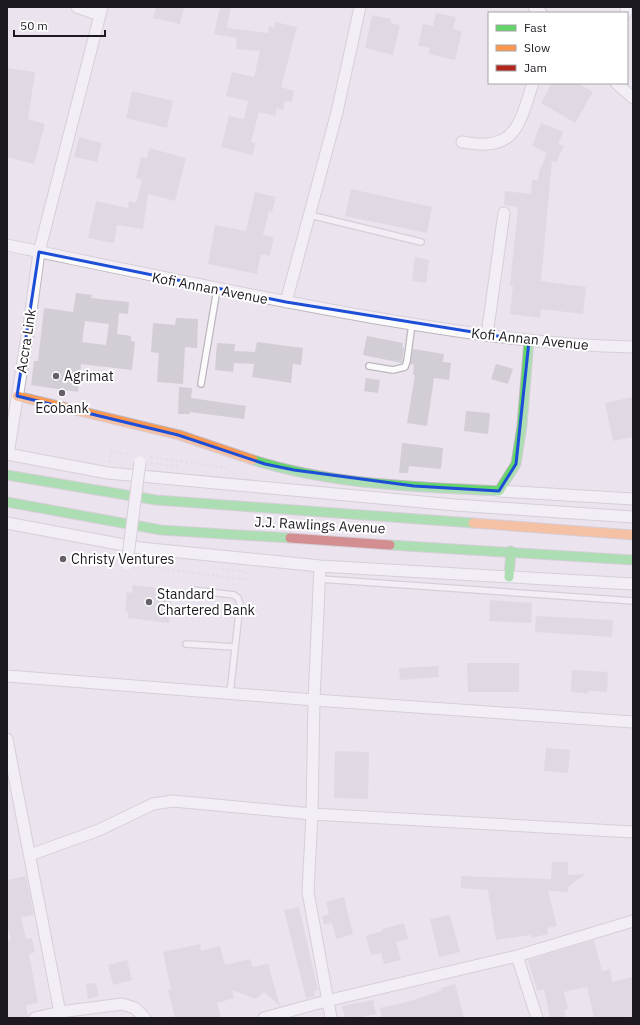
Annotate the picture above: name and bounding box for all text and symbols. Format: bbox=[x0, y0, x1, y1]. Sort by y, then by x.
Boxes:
scale bar bbox=[14, 12, 105, 38]
legend bbox=[488, 12, 628, 84]
text: 50 m bbox=[20, 18, 48, 33]
text: Fast bbox=[524, 20, 547, 35]
text: Slow bbox=[524, 40, 550, 55]
text: Jam bbox=[524, 60, 547, 75]
street label: Kofi Annan Avenue bbox=[150, 268, 270, 308]
street label: Accra Link bbox=[12, 307, 40, 374]
street label: Kofi Annan Avenue bbox=[470, 324, 590, 354]
place label: Agrimat bbox=[64, 367, 114, 385]
marker: Agrimat bbox=[51, 371, 61, 381]
marker: Ecobank bbox=[57, 388, 67, 398]
place label: Ecobank bbox=[35, 399, 89, 417]
street label: J.J. Rawlings Avenue bbox=[254, 513, 386, 537]
place label: Christy Ventures bbox=[71, 550, 175, 568]
marker: Christy Ventures bbox=[58, 554, 68, 564]
place label: Standard Chartered Bank bbox=[157, 585, 256, 619]
marker: Standard Chartered Bank bbox=[144, 597, 154, 607]

